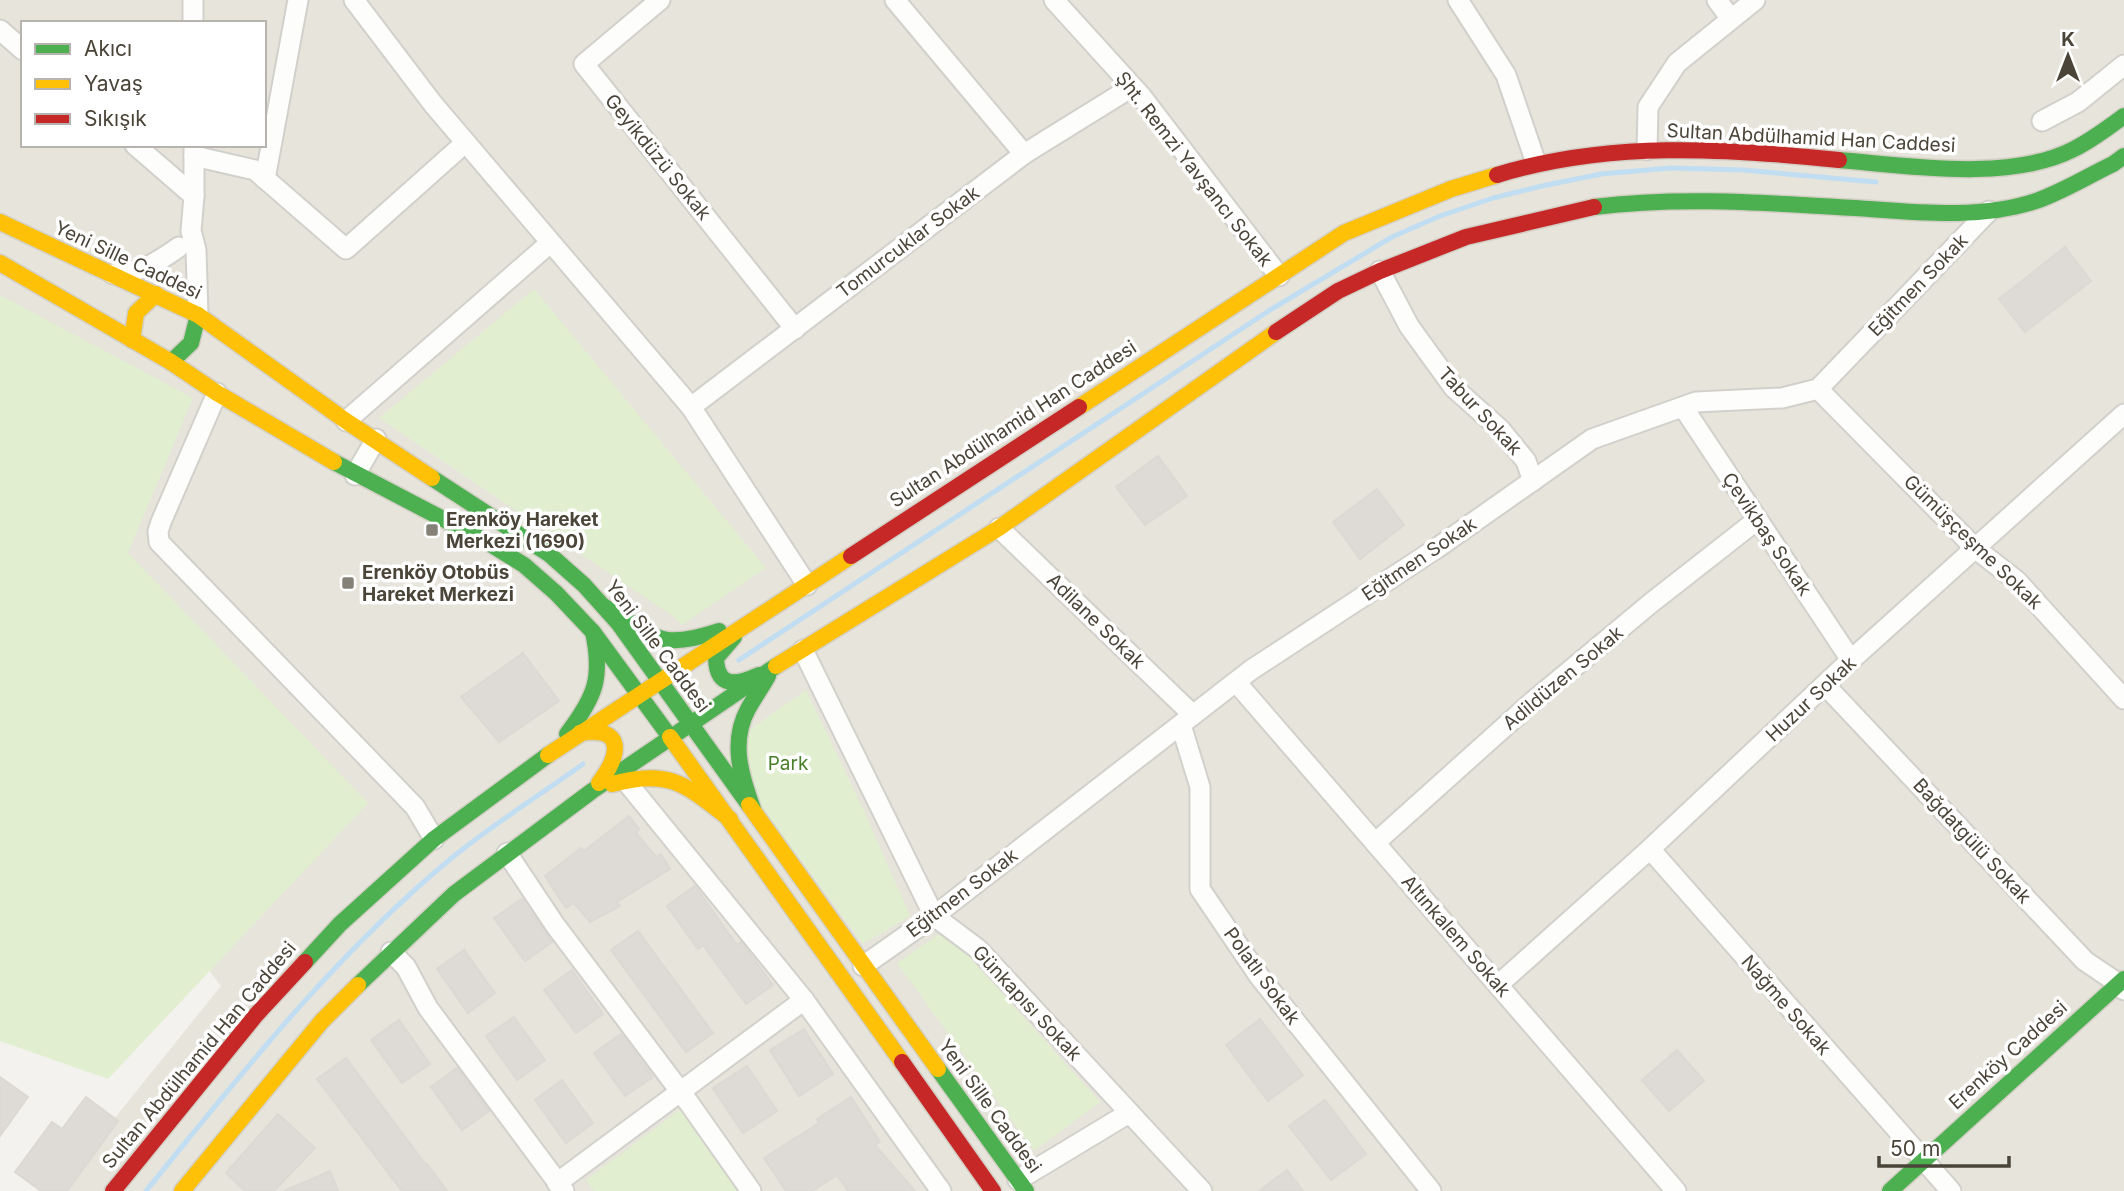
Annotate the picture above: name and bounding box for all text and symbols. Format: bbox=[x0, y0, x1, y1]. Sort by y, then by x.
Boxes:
legend bbox=[21, 21, 266, 147]
north arrow bbox=[2033, 21, 2103, 91]
text: K bbox=[2061, 28, 2075, 51]
text: Akıcı bbox=[84, 36, 132, 61]
street label: Şht. Remzi Yavşancı Sokak bbox=[1111, 67, 1278, 271]
text: Yavaş bbox=[84, 71, 143, 96]
street label: Geyikdüzü Sokak bbox=[600, 89, 716, 225]
text: Sıkışık bbox=[84, 106, 147, 131]
street label: Sultan Abdülhamid Han Caddesi bbox=[1666, 119, 1956, 157]
street label: Tomurcuklar Sokak bbox=[832, 181, 984, 303]
street label: Yeni Sille Caddesi bbox=[51, 216, 205, 304]
street label: Eğitmen Sokak bbox=[1863, 229, 1973, 341]
street label: Sultan Abdülhamid Han Caddesi bbox=[886, 336, 1140, 512]
street label: Tabur Sokak bbox=[1433, 362, 1527, 460]
street label: Çevikbaş Sokak bbox=[1717, 468, 1817, 600]
street label: Gümüşçeşme Sokak bbox=[1899, 470, 2047, 614]
place label: Erenköy Hareket Merkezi (1690) bbox=[446, 508, 599, 553]
street label: Eğitmen Sokak bbox=[1357, 512, 1481, 606]
marker: Erenköy Hareket Merkezi (1690) bbox=[424, 522, 440, 538]
place label: Erenköy Otobüs Hareket Merkezi bbox=[362, 561, 514, 606]
street label: Adilane Sokak bbox=[1042, 568, 1150, 674]
marker: Erenköy Otobüs Hareket Merkezi bbox=[340, 575, 356, 591]
street label: Yeni Sille Caddesi bbox=[601, 575, 715, 717]
street label: Adildüzen Sokak bbox=[1498, 621, 1628, 735]
street label: Huzur Sokak bbox=[1761, 651, 1861, 747]
park label: Park bbox=[768, 752, 809, 775]
street label: Bağdatgülü Sokak bbox=[1908, 774, 2036, 909]
street label: Eğitmen Sokak bbox=[902, 843, 1023, 942]
street label: Altınkalem Sokak bbox=[1397, 870, 1516, 1002]
street label: Polatlı Sokak bbox=[1219, 923, 1305, 1030]
street label: Sultan Abdülhamid Han Caddesi bbox=[97, 937, 301, 1173]
street label: Günkapısı Sokak bbox=[968, 941, 1087, 1066]
street label: Nağme Sokak bbox=[1736, 950, 1836, 1060]
street label: Erenköy Caddesi bbox=[1944, 996, 2072, 1114]
street label: Yeni Sille Caddesi bbox=[934, 1035, 1046, 1177]
scale bar bbox=[1879, 1124, 2008, 1168]
text: 50 m bbox=[1890, 1136, 1940, 1161]

